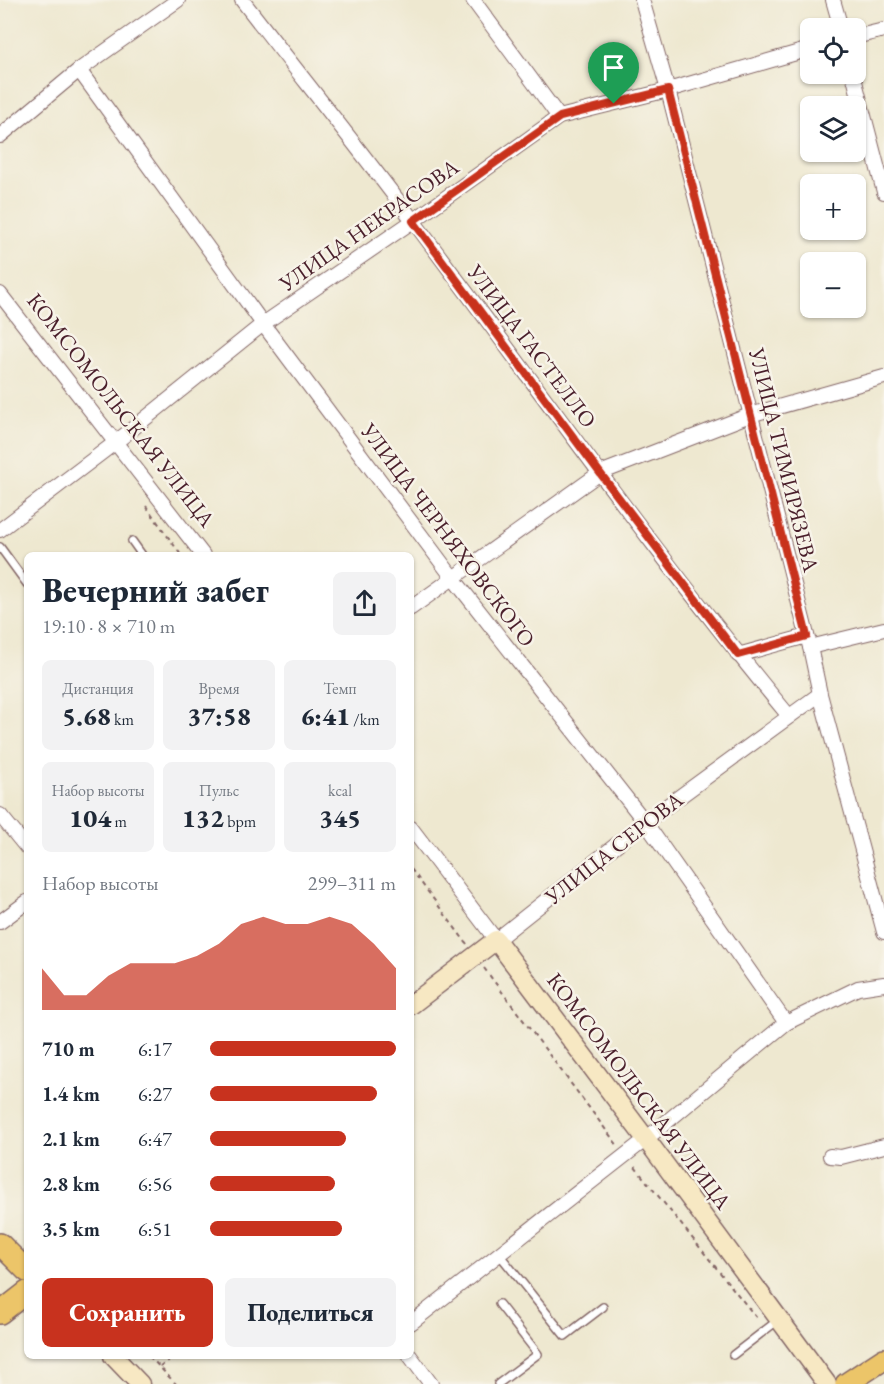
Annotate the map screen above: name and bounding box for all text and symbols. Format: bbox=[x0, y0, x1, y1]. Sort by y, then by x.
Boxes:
map controls bbox=[800, 18, 866, 318]
button: locate bbox=[800, 18, 866, 84]
pin bbox=[588, 42, 639, 104]
icon: arrive bbox=[597, 51, 630, 84]
button: layers bbox=[800, 96, 866, 162]
street label: УЛИЦА НЕКРАСОВА bbox=[273, 152, 465, 298]
button: + bbox=[800, 174, 866, 240]
button: − bbox=[800, 252, 866, 318]
street label: УЛИЦА ГАСТЕЛЛО bbox=[460, 258, 603, 434]
street label: КОМСОМОЛЬСКАЯ УЛИЦА bbox=[20, 287, 222, 534]
street label: УЛИЦА ТИМИРЯЗЕВА bbox=[742, 344, 826, 576]
street label: УЛИЦА ЧЕРНЯХОВСКОГО bbox=[354, 417, 542, 653]
text: Вечерний забег bbox=[42, 569, 269, 612]
button: share bbox=[333, 572, 396, 635]
text: 19:10 · 8 × 710 m bbox=[42, 613, 175, 639]
text: Дистанция bbox=[62, 678, 134, 699]
text: Время bbox=[198, 678, 240, 699]
text: Темп bbox=[323, 678, 357, 699]
text: 5.68 bbox=[62, 699, 111, 733]
text: 37:58 bbox=[187, 699, 251, 733]
text: 6:41 bbox=[300, 699, 350, 733]
text: km bbox=[111, 709, 134, 730]
text: /km bbox=[350, 709, 380, 730]
text: Набор высоты bbox=[51, 780, 145, 801]
text: Пульс bbox=[199, 780, 239, 801]
text: kcal bbox=[328, 780, 352, 801]
street label: УЛИЦА СЕРОВА bbox=[538, 785, 690, 912]
text: 104 bbox=[69, 801, 111, 835]
text: 132 bbox=[182, 801, 224, 835]
text: 345 bbox=[319, 801, 361, 835]
text: m bbox=[111, 811, 127, 832]
text: bpm bbox=[224, 811, 256, 832]
text: Набор высоты bbox=[42, 870, 158, 896]
text: 299–311 m bbox=[308, 870, 396, 896]
street label: КОМСОМОЛЬСКАЯ УЛИЦА bbox=[540, 967, 738, 1216]
text: 710 m bbox=[42, 1036, 95, 1062]
text: 6:17 bbox=[138, 1036, 172, 1062]
text: 1.4 km bbox=[42, 1081, 100, 1107]
text: 6:27 bbox=[138, 1081, 172, 1107]
text: 2.1 km bbox=[42, 1126, 100, 1152]
text: 6:47 bbox=[138, 1126, 172, 1152]
text: 2.8 km bbox=[42, 1171, 100, 1197]
text: 6:56 bbox=[138, 1171, 172, 1197]
text: 3.5 km bbox=[42, 1216, 100, 1242]
text: 6:51 bbox=[138, 1216, 172, 1242]
button: Сохранить bbox=[42, 1278, 213, 1347]
button: Поделиться bbox=[225, 1278, 396, 1347]

